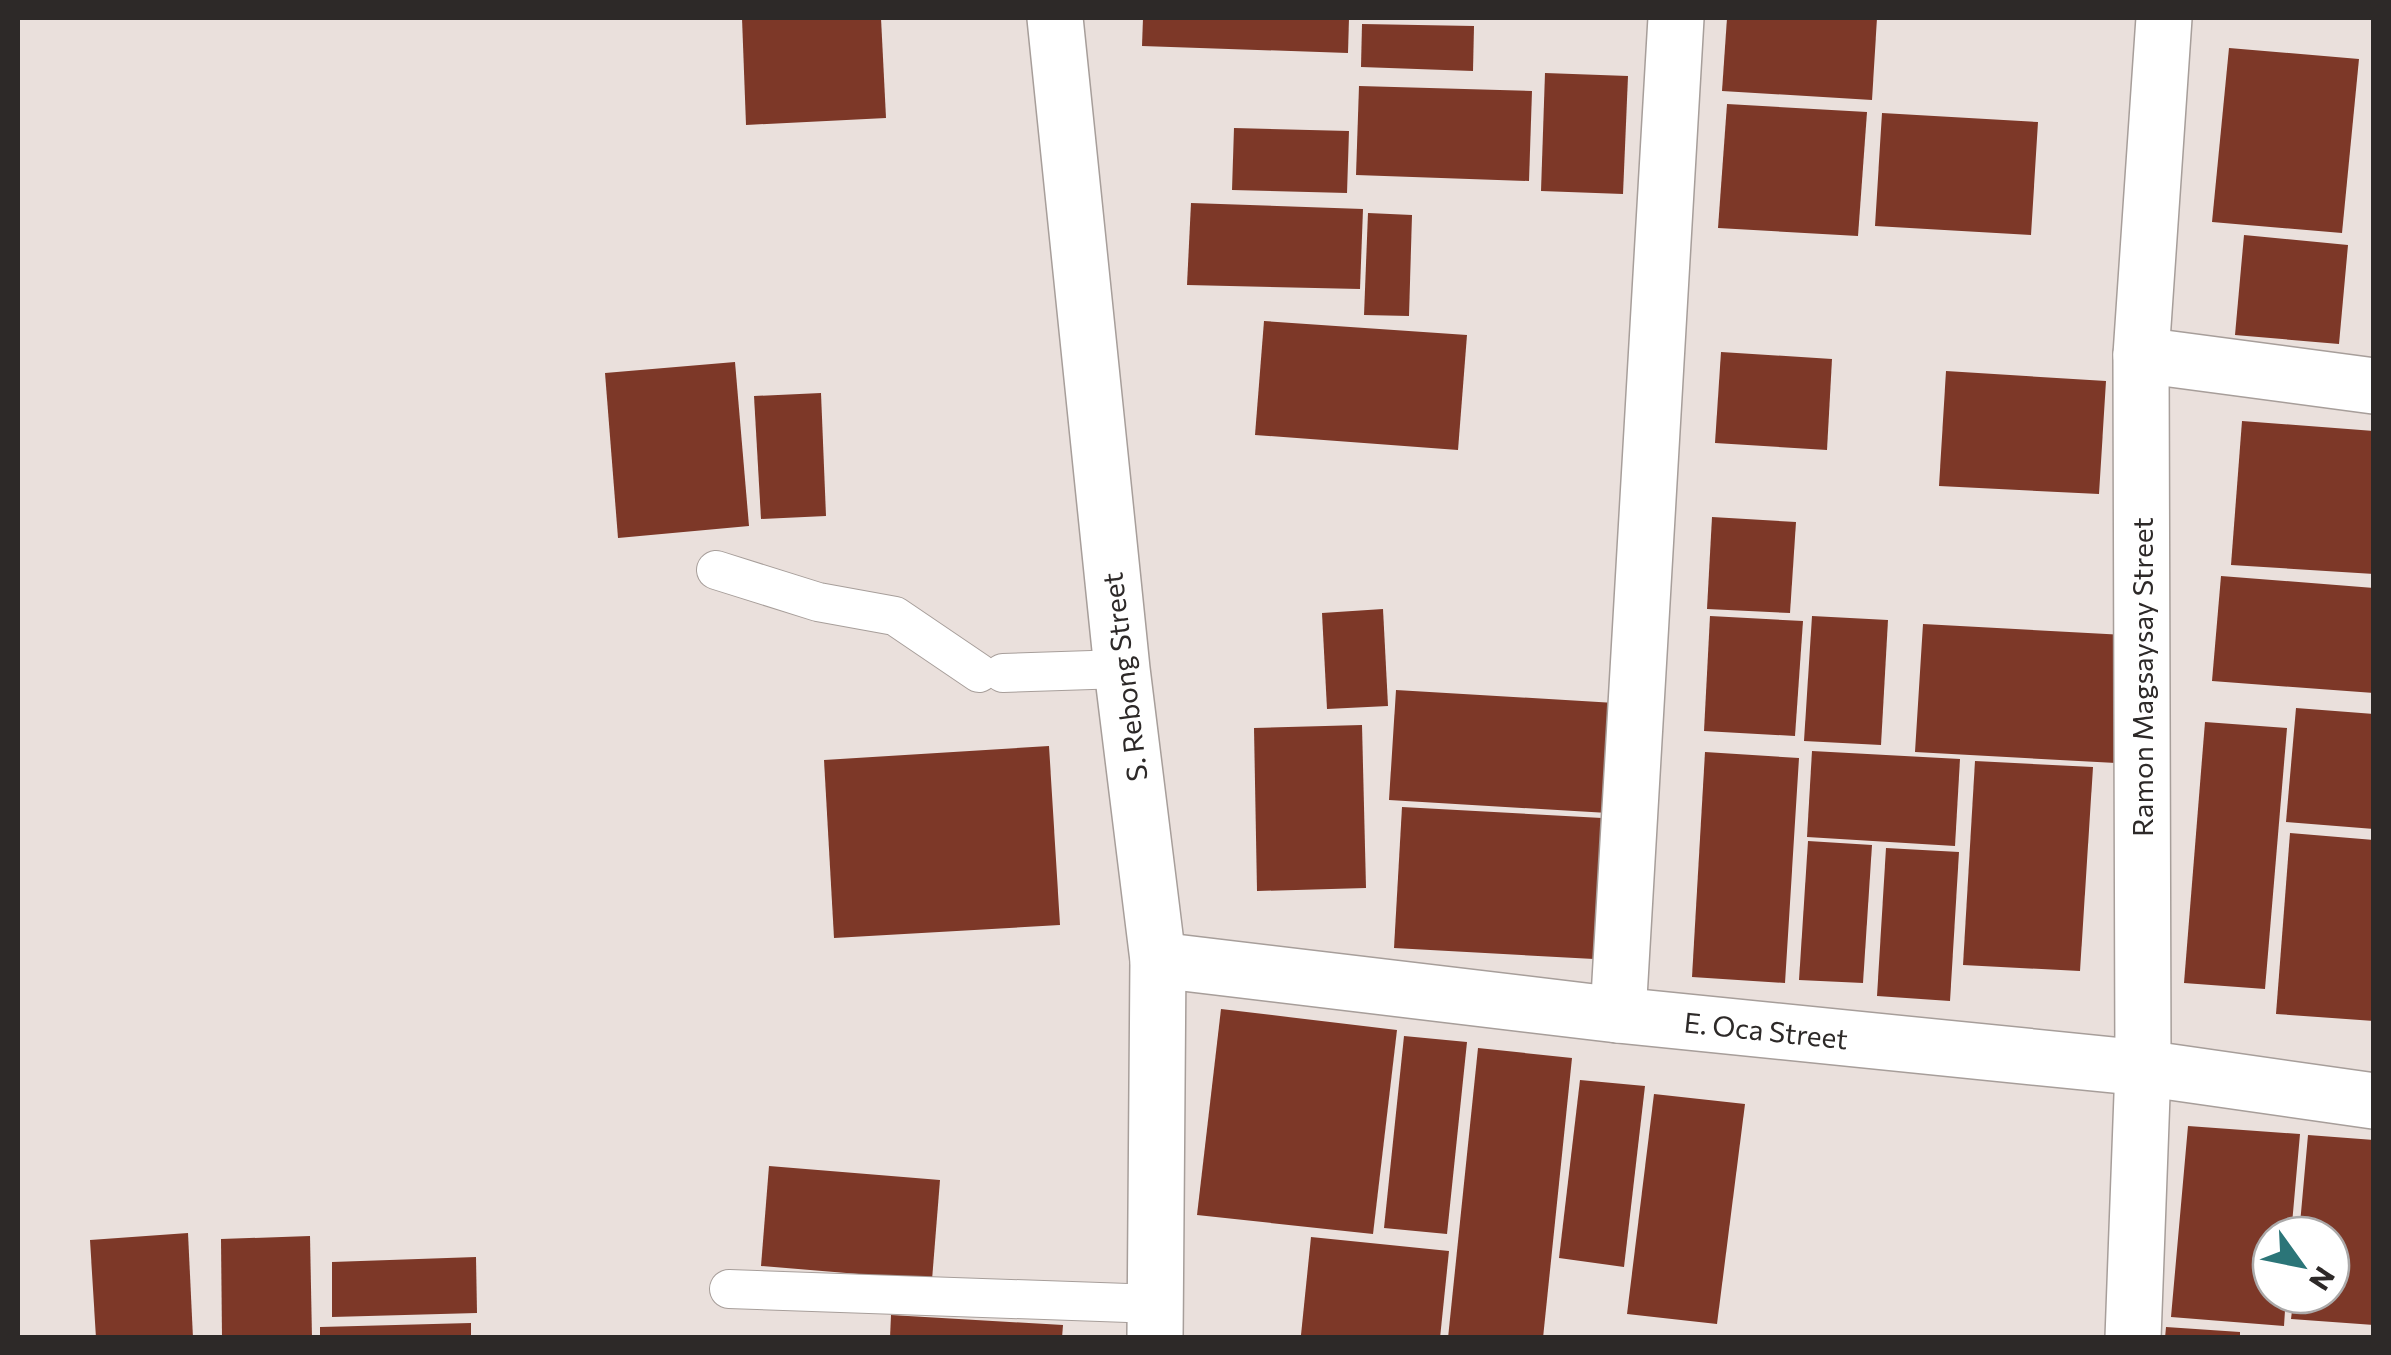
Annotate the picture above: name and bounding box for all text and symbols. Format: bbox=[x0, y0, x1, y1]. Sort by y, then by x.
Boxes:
street label: Ramon Magsaysay Street bbox=[2125, 517, 2159, 837]
street label: S. Rebong Street bbox=[1094, 571, 1154, 783]
street label: E. Oca Street bbox=[1682, 1004, 1850, 1056]
north arrow bbox=[2251, 1215, 2351, 1315]
text: N bbox=[2303, 1261, 2343, 1297]

